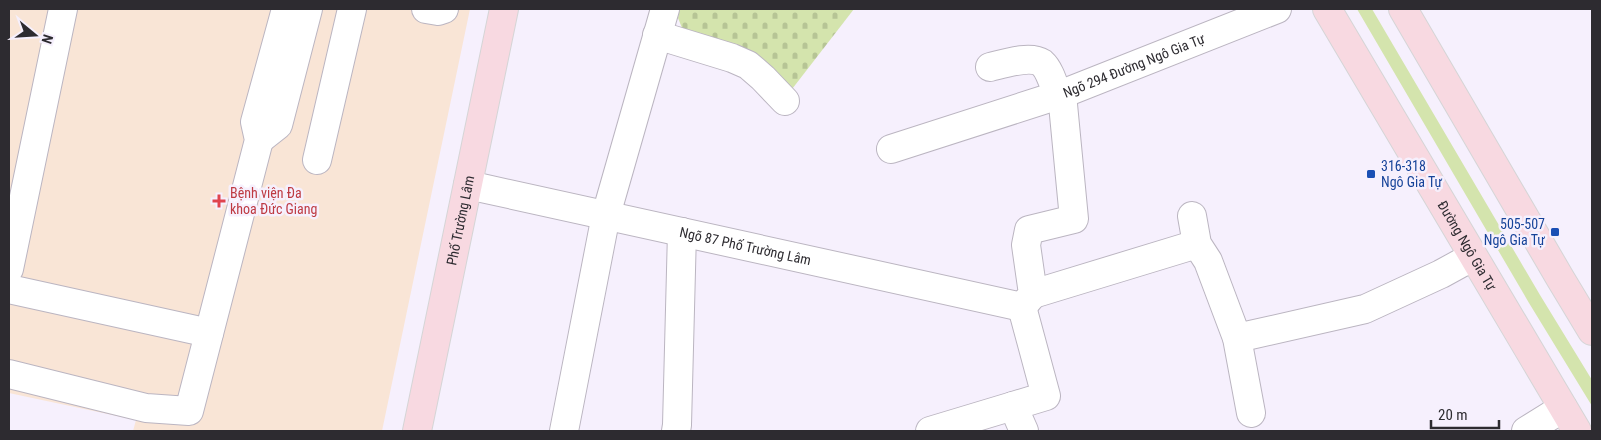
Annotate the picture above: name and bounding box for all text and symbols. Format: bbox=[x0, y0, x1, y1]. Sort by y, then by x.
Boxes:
north arrow bbox=[10, 10, 60, 60]
street label: Ngõ 294 Đường Ngô Gia Tự bbox=[1061, 30, 1207, 101]
text: N bbox=[38, 32, 56, 46]
place label: 316-318 Ngô Gia Tự bbox=[1381, 158, 1443, 190]
marker: 316-318 Ngô Gia Tự bbox=[1365, 168, 1377, 180]
street label: Phố Trường Lâm bbox=[443, 174, 477, 267]
place label: Bệnh viện Đa khoa Đức Giang bbox=[230, 185, 317, 217]
marker: Bệnh viện Đa khoa Đức Giang bbox=[212, 194, 226, 208]
street label: Đường Ngô Gia Tự bbox=[1434, 198, 1500, 293]
place label: 505-507 Ngô Gia Tự bbox=[1484, 216, 1545, 248]
street label: Ngõ 87 Phố Trường Lâm bbox=[678, 224, 813, 268]
marker: 505-507 Ngô Gia Tự bbox=[1549, 226, 1561, 238]
scale bar bbox=[1431, 398, 1498, 430]
text: 20 m bbox=[1438, 406, 1468, 424]

